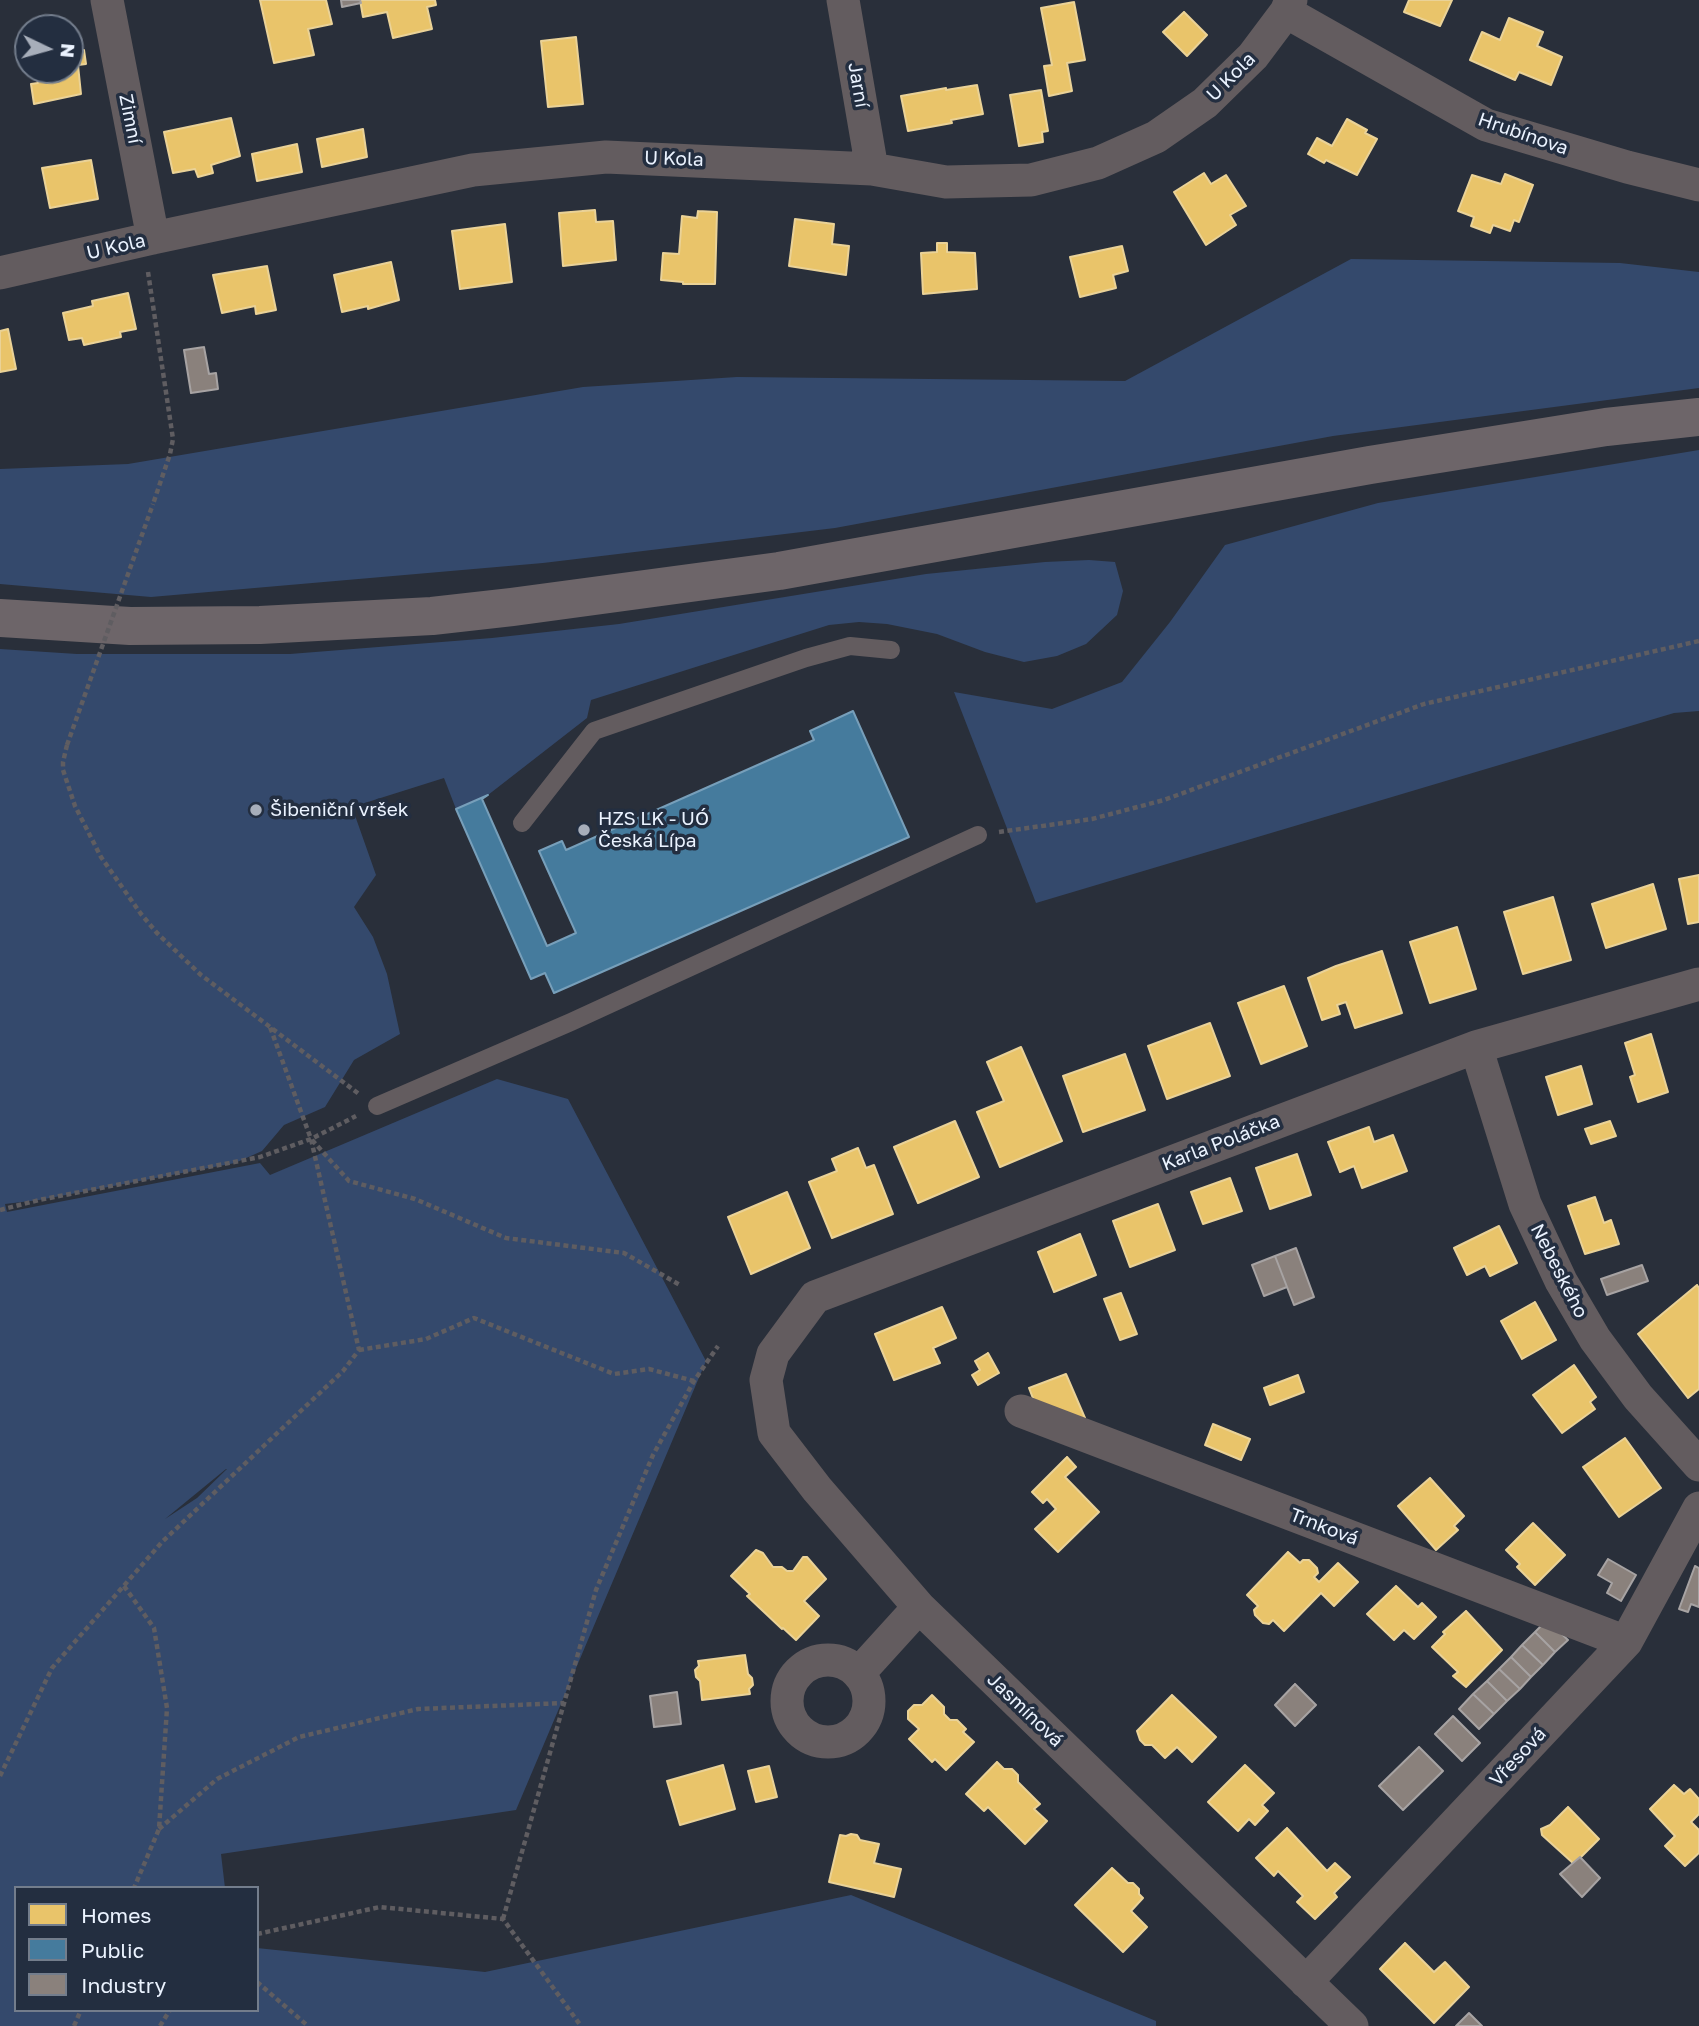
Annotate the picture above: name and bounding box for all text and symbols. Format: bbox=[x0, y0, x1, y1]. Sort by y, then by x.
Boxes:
north arrow bbox=[14, 14, 84, 84]
text: N bbox=[56, 42, 81, 59]
street label: U Kola bbox=[1202, 48, 1260, 106]
street label: Jarní bbox=[843, 61, 873, 109]
street label: Zimní bbox=[114, 92, 146, 146]
street label: Hrubínova bbox=[1475, 108, 1571, 160]
street label: U Kola bbox=[644, 147, 704, 171]
street label: U Kola bbox=[84, 229, 148, 265]
place label: Šibeniční vršek bbox=[270, 799, 408, 821]
marker: Šibeniční vršek bbox=[248, 802, 264, 818]
place label: HZS LK - UÓ Česká Lípa bbox=[598, 808, 709, 852]
marker: HZS LK - UÓ Česká Lípa bbox=[576, 822, 592, 838]
street label: Karla Poláčka bbox=[1159, 1110, 1283, 1176]
street label: Nebeského bbox=[1526, 1220, 1592, 1322]
street label: Trnková bbox=[1287, 1504, 1361, 1550]
street label: Jasmínová bbox=[982, 1668, 1068, 1752]
street label: Vřesová bbox=[1485, 1723, 1551, 1791]
legend bbox=[14, 1886, 259, 2012]
text: Homes bbox=[81, 1902, 151, 1928]
text: Public bbox=[81, 1937, 144, 1963]
text: Industry bbox=[81, 1972, 166, 1998]

